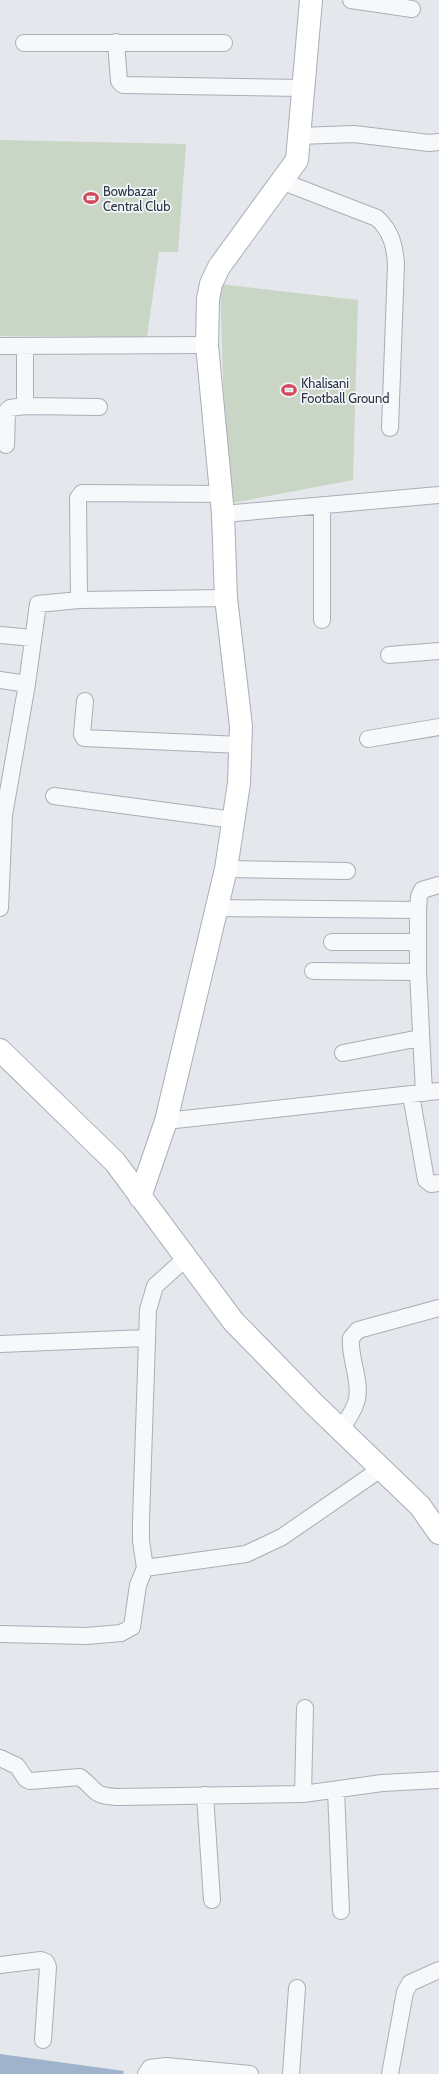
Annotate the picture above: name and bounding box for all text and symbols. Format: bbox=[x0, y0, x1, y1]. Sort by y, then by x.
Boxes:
place label: Bowbazar Central Club bbox=[103, 183, 170, 214]
sports icon: Bowbazar Central Club bbox=[82, 189, 100, 207]
place label: Khalisani Football Ground bbox=[301, 375, 389, 406]
sports icon: Khalisani Football Ground bbox=[280, 381, 298, 399]

